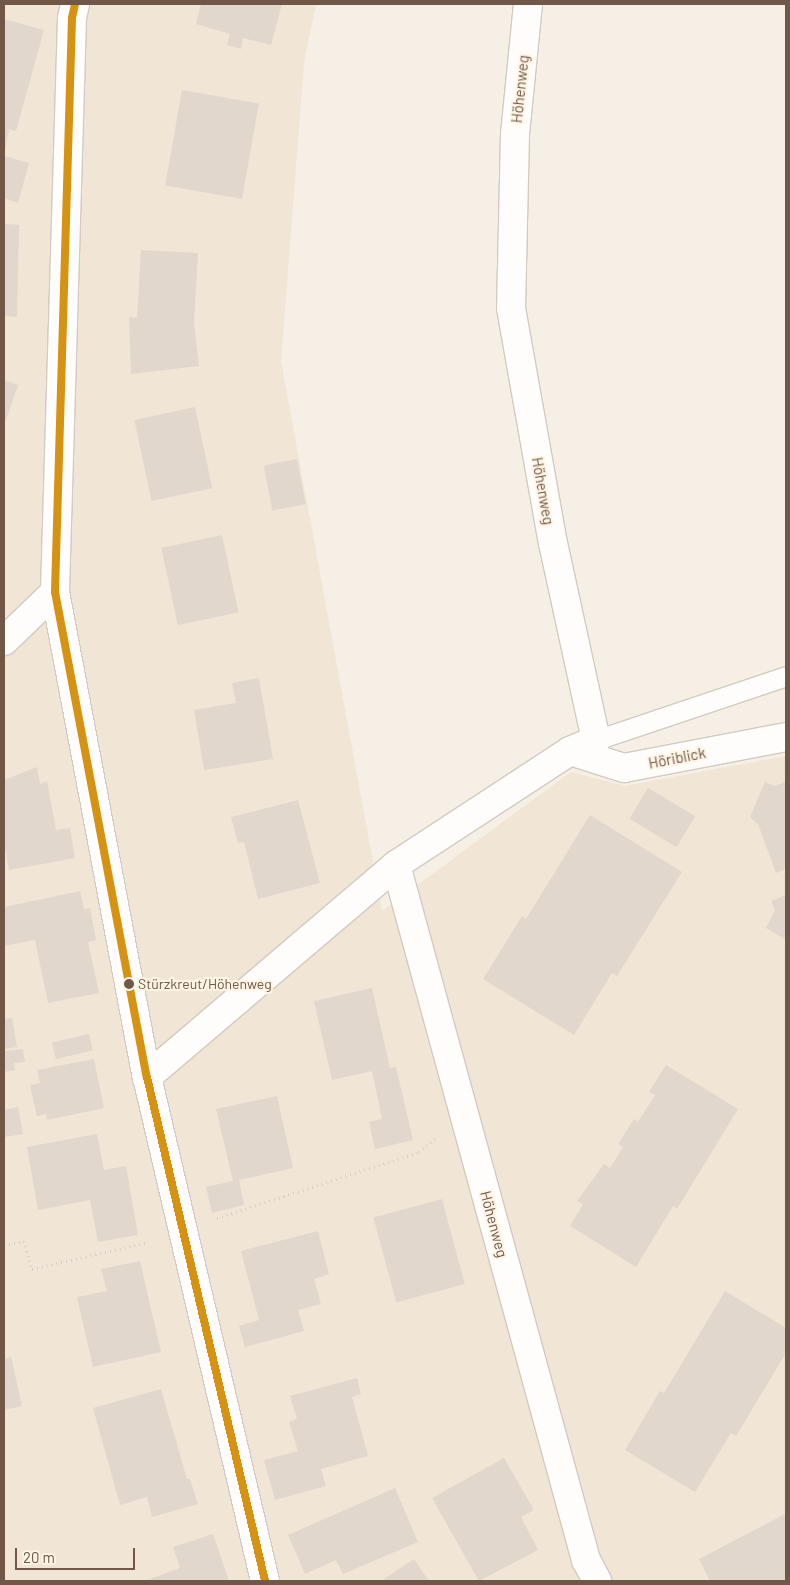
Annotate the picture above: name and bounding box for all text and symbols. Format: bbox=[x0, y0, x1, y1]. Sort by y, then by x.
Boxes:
street label: Höhenweg bbox=[507, 54, 533, 124]
street label: Höhenweg bbox=[528, 456, 558, 526]
street label: Höriblick bbox=[647, 744, 707, 772]
place label: Stürzkreut/Höhenweg bbox=[138, 976, 272, 992]
marker: Stürzkreut/Höhenweg bbox=[124, 979, 134, 989]
street label: Höhenweg bbox=[476, 1189, 512, 1259]
scale bar bbox=[18, 1538, 138, 1570]
text: 20 m bbox=[23, 1548, 55, 1566]

